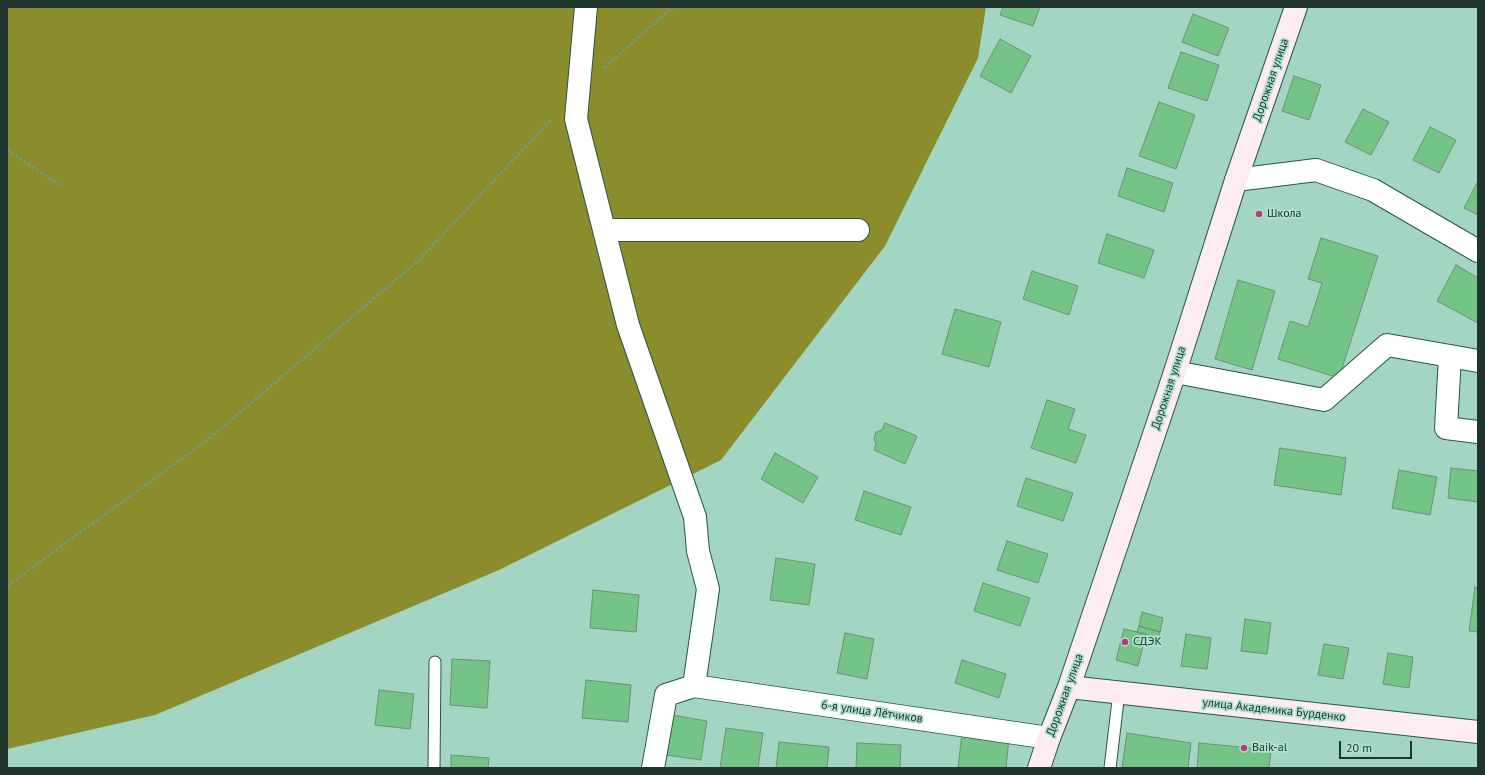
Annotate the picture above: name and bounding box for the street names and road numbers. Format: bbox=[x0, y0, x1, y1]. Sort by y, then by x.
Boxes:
street label: Дорожная улица bbox=[1250, 37, 1292, 123]
street label: Дорожная улица bbox=[1149, 344, 1189, 432]
street label: Дорожная улица bbox=[1043, 652, 1087, 738]
street label: улица Академика Бурденко bbox=[1202, 695, 1346, 725]
street label: 6-я улица Лётчиков bbox=[820, 698, 924, 726]

